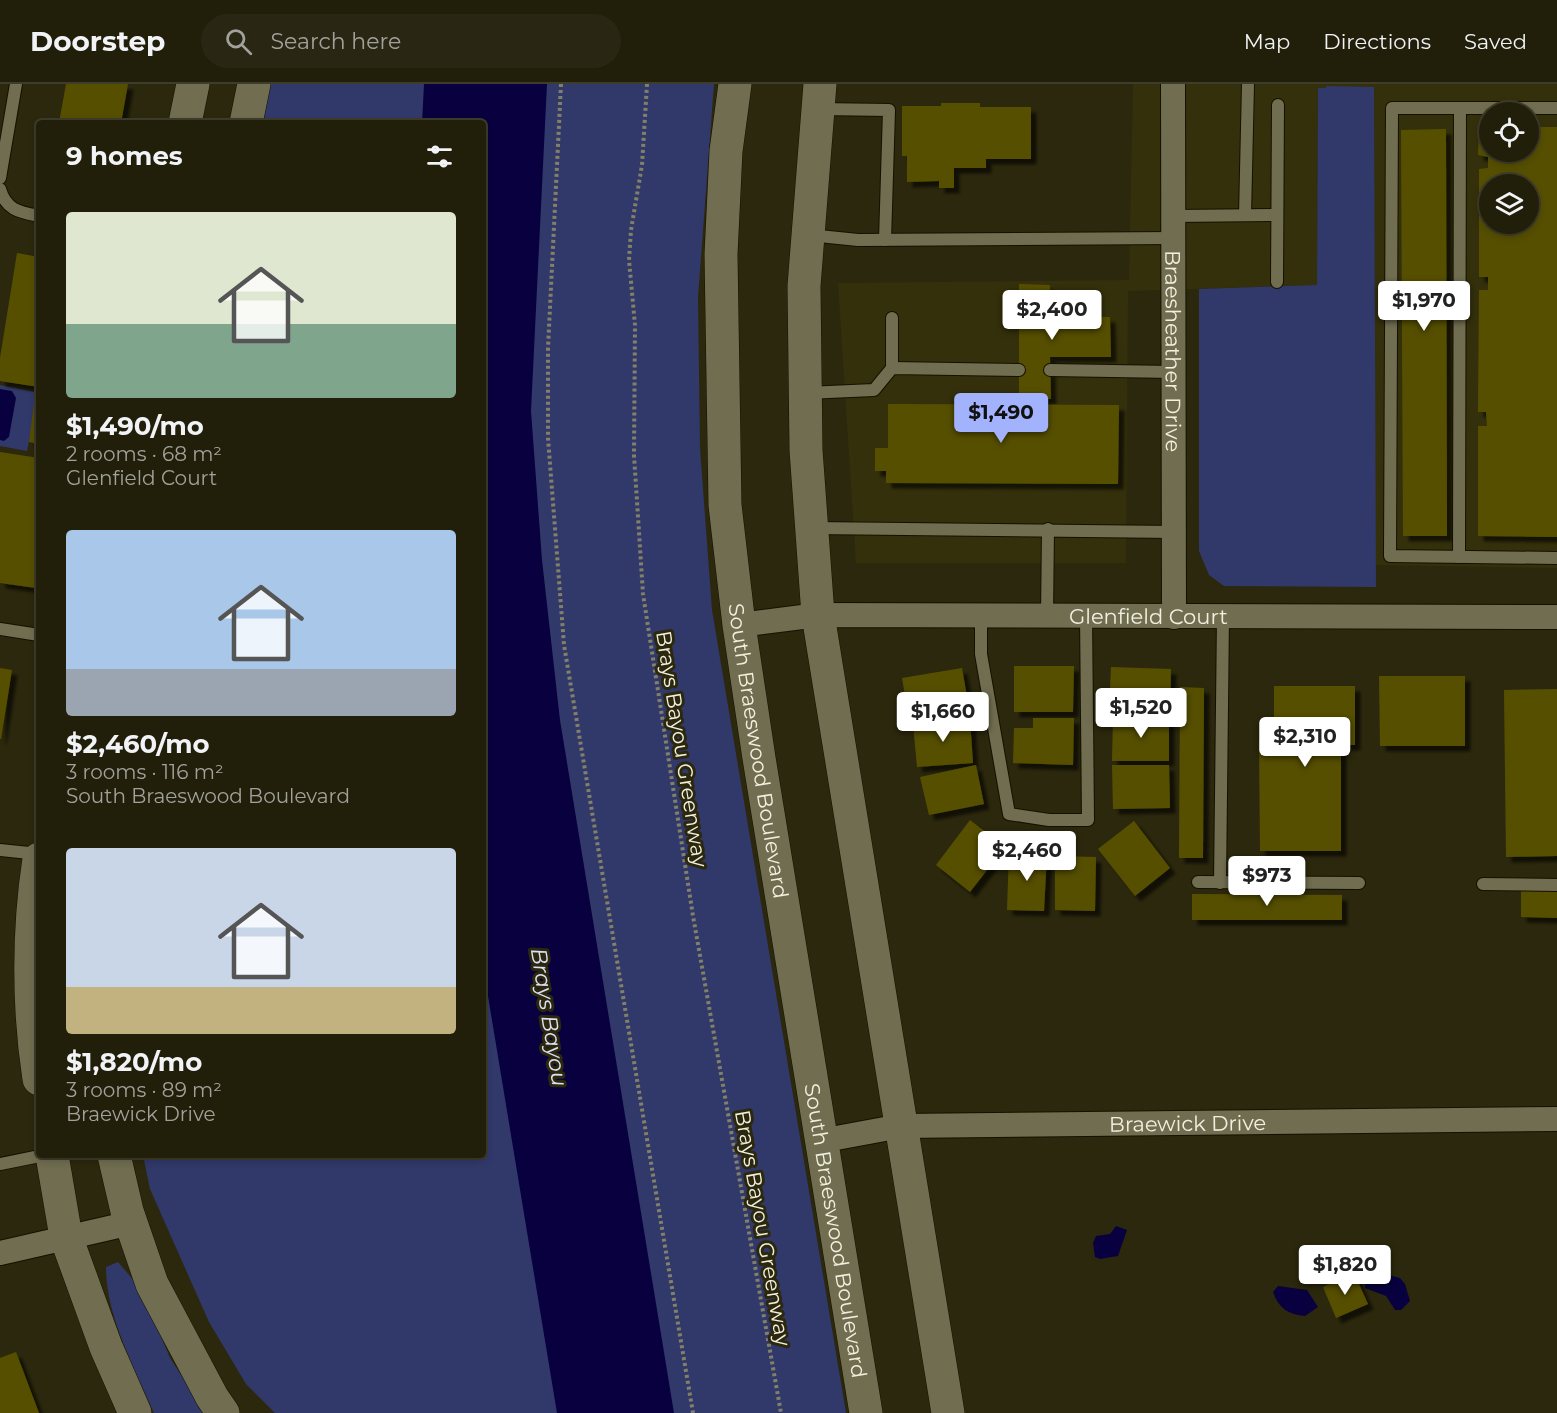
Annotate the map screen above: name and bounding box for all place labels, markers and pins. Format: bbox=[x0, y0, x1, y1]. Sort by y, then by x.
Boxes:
pin: $1,970 bbox=[1375, 281, 1473, 332]
pin: $2,400 bbox=[1003, 290, 1101, 341]
pin: $1,490 bbox=[952, 393, 1050, 444]
pin: $1,520 bbox=[1092, 688, 1190, 739]
pin: $1,660 bbox=[894, 692, 992, 743]
pin: $2,310 bbox=[1256, 717, 1354, 768]
pin: $2,460 bbox=[978, 831, 1076, 882]
pin: $973 bbox=[1231, 856, 1303, 907]
pin: $1,820 bbox=[1296, 1245, 1394, 1296]

